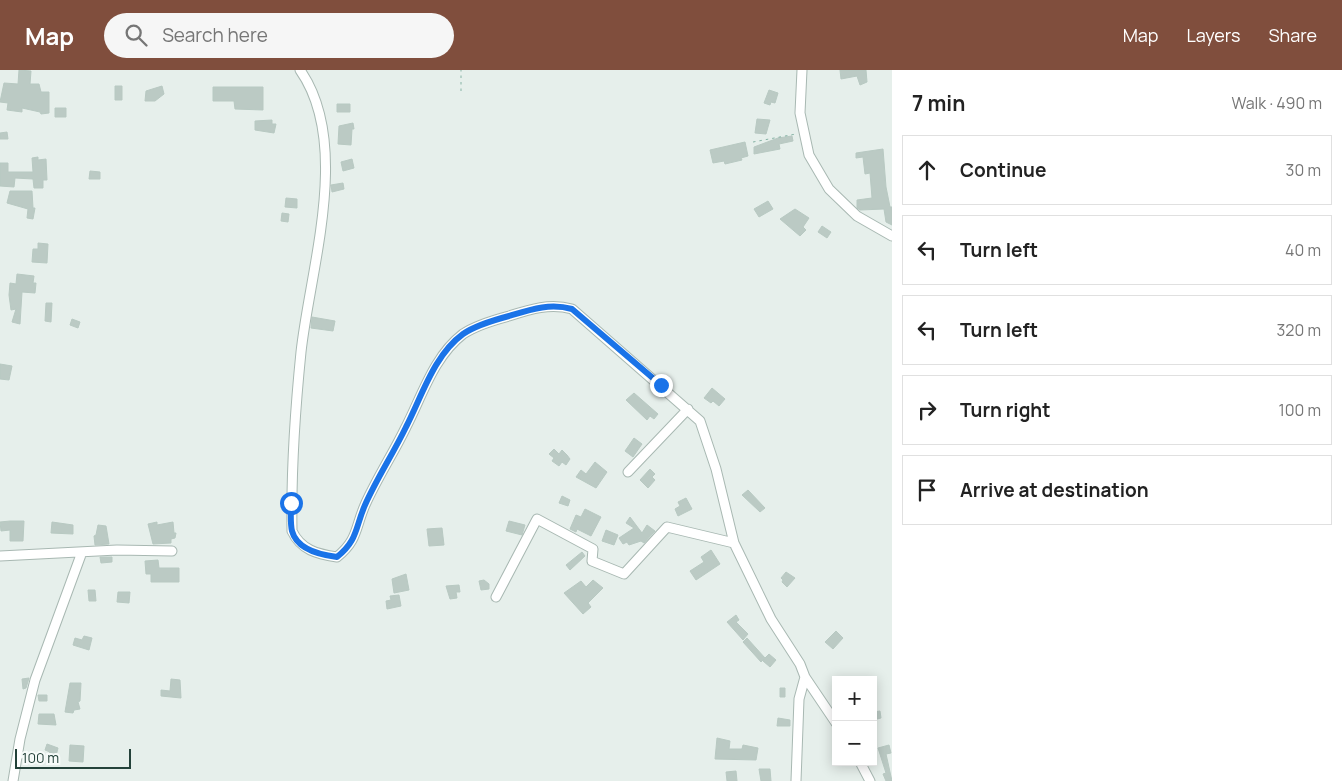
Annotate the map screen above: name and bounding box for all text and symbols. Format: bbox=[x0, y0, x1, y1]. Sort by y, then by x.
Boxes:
search box bbox=[104, 13, 454, 58]
text: Map bbox=[25, 19, 74, 52]
icon: search bbox=[122, 21, 150, 49]
text: Search here bbox=[162, 22, 268, 48]
text: Map bbox=[1123, 23, 1158, 47]
text: Layers bbox=[1186, 23, 1240, 47]
text: Share bbox=[1268, 23, 1317, 47]
text: 7 min bbox=[912, 89, 965, 117]
text: Walk · 490 m bbox=[1231, 92, 1322, 114]
icon: ahead bbox=[913, 156, 941, 184]
text: Continue bbox=[960, 157, 1046, 183]
text: 30 m bbox=[1286, 159, 1321, 181]
icon: left bbox=[913, 236, 941, 264]
text: Turn left bbox=[960, 237, 1038, 263]
text: 40 m bbox=[1285, 239, 1321, 261]
icon: left bbox=[913, 316, 941, 344]
text: Turn left bbox=[960, 317, 1038, 343]
text: 320 m bbox=[1277, 319, 1321, 341]
route end bbox=[650, 374, 673, 397]
icon: right bbox=[913, 396, 941, 424]
text: Turn right bbox=[960, 397, 1050, 423]
text: 100 m bbox=[1278, 399, 1321, 421]
icon: arrive bbox=[913, 476, 941, 504]
text: Arrive at destination bbox=[960, 477, 1149, 503]
route start bbox=[280, 492, 303, 515]
map controls bbox=[832, 676, 877, 766]
button: + bbox=[832, 676, 877, 721]
button: − bbox=[832, 721, 877, 766]
scale bar bbox=[15, 746, 131, 769]
text: 100 m bbox=[22, 748, 59, 767]

